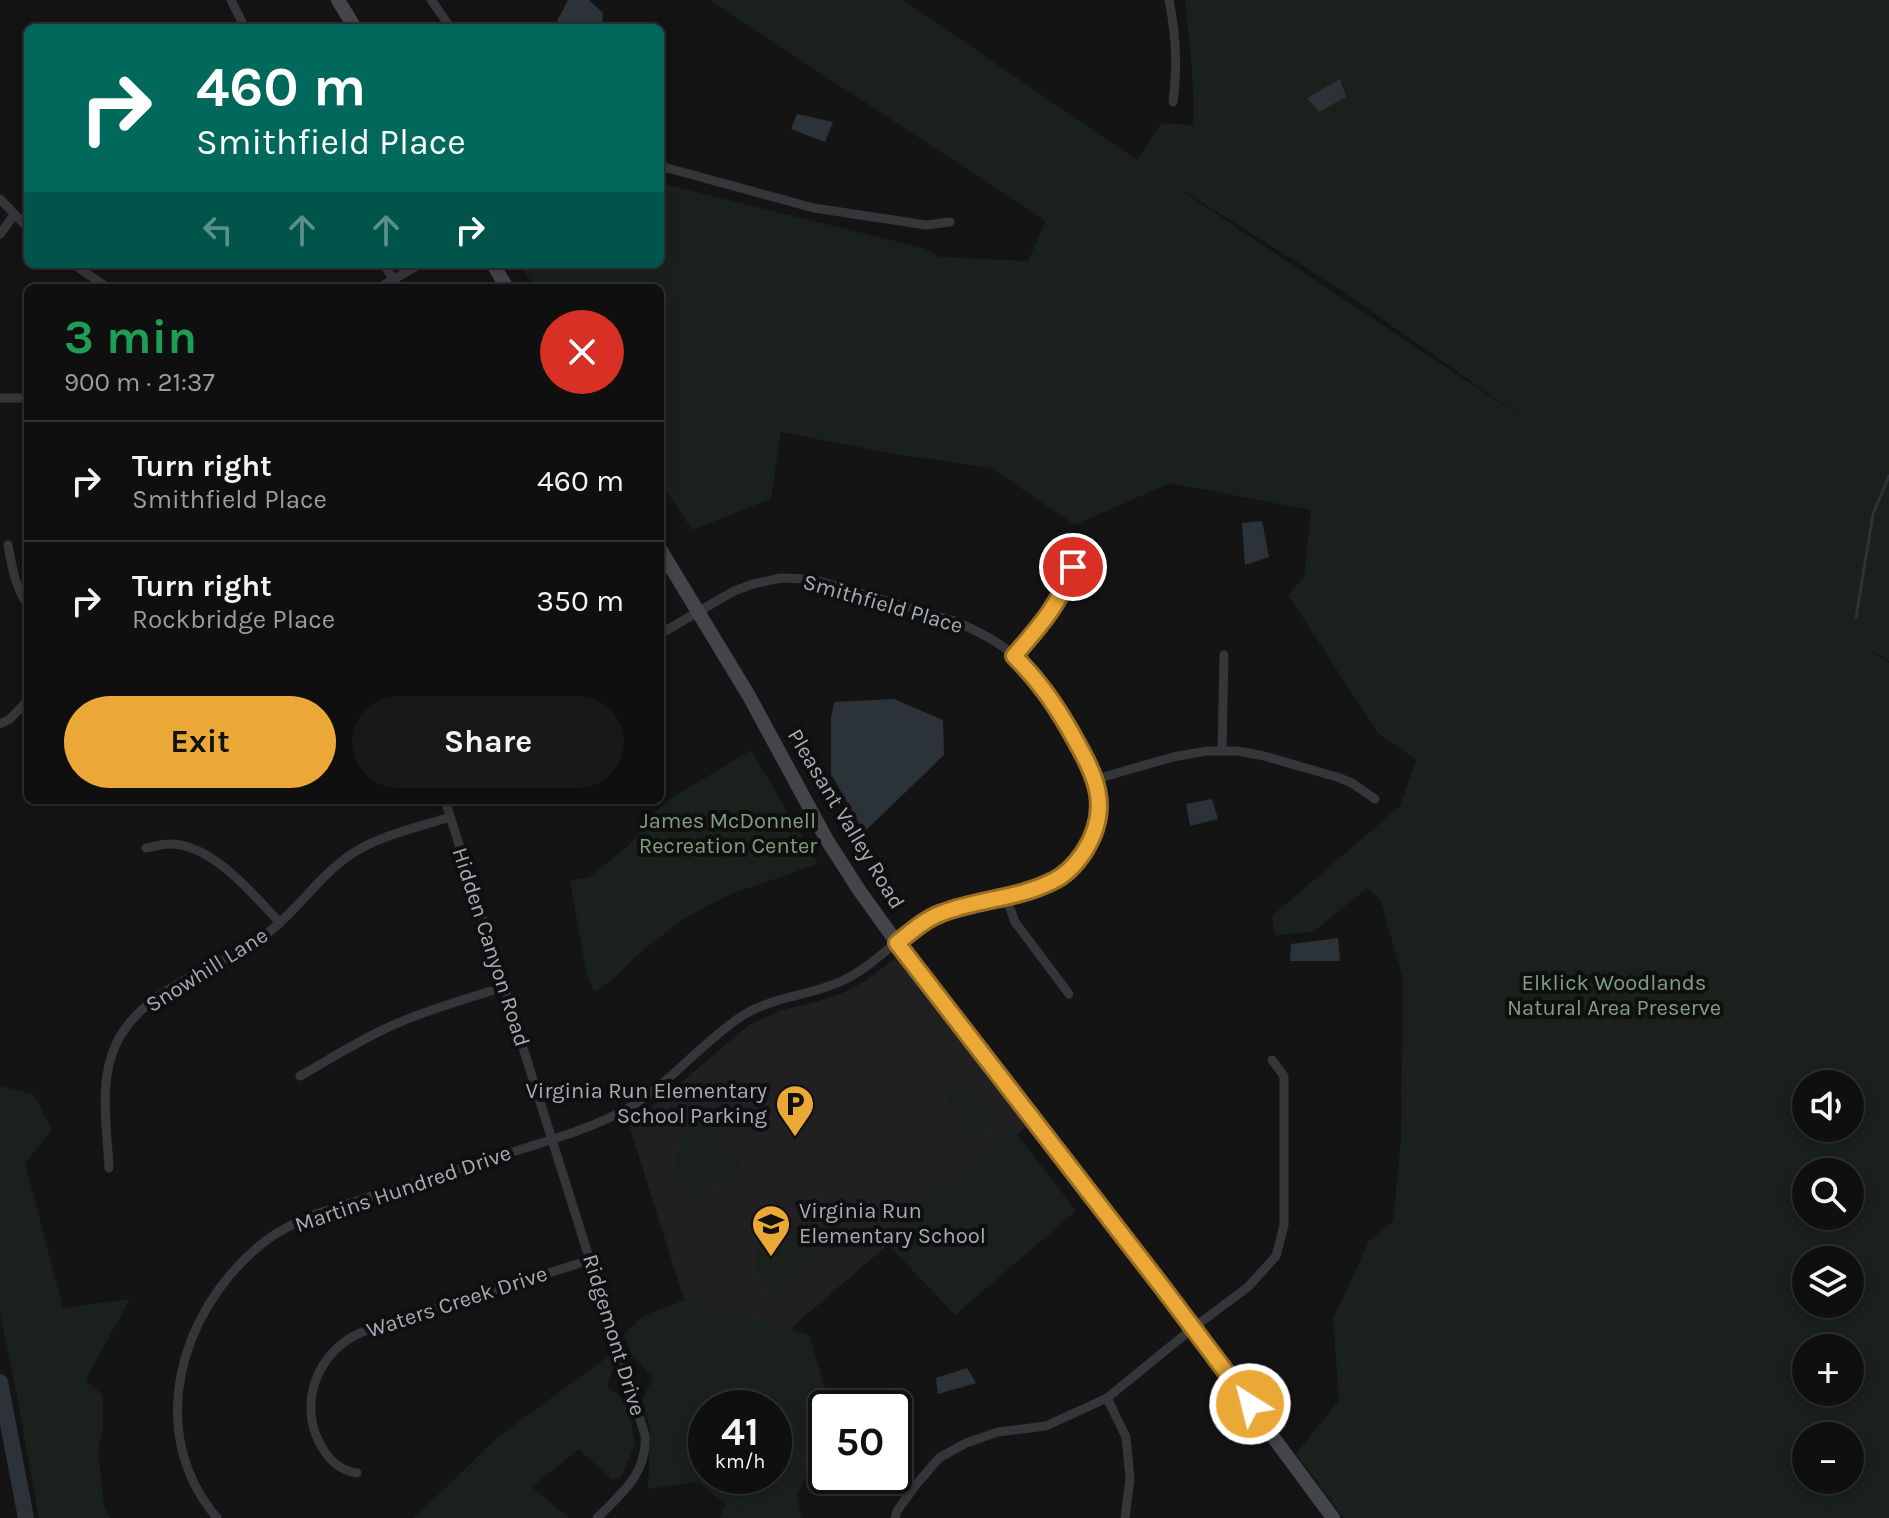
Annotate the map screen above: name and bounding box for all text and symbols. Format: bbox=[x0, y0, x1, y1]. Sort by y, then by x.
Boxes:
text: 460 m bbox=[196, 54, 366, 119]
icon: right bbox=[64, 56, 168, 160]
text: Smithfield Place bbox=[196, 121, 466, 163]
icon: left bbox=[196, 208, 240, 252]
icon: ahead bbox=[280, 208, 324, 252]
icon: ahead bbox=[364, 208, 408, 252]
icon: right bbox=[448, 208, 492, 252]
text: 3 min bbox=[64, 309, 197, 365]
button: close bbox=[540, 310, 624, 394]
text: 900 m · 21:37 bbox=[64, 367, 215, 398]
text: Turn right bbox=[132, 448, 272, 484]
icon: right bbox=[64, 459, 108, 503]
text: 460 m bbox=[537, 463, 624, 499]
text: Smithfield Place bbox=[132, 484, 327, 515]
pin bbox=[1039, 533, 1107, 601]
icon: arrive bbox=[1051, 545, 1095, 589]
text: Turn right bbox=[132, 568, 272, 604]
street label: Smithfield Place bbox=[800, 569, 966, 639]
icon: right bbox=[64, 579, 108, 623]
text: 350 m bbox=[536, 583, 624, 619]
text: Rockbridge Place bbox=[132, 604, 335, 635]
button: Exit bbox=[64, 696, 336, 788]
button: Share bbox=[352, 696, 624, 788]
street label: Pleasant Valley Road bbox=[782, 724, 910, 914]
park label: James McDonnell Recreation Center bbox=[639, 808, 817, 859]
street label: Hidden Canyon Road bbox=[447, 844, 535, 1050]
street label: Snowhill Lane bbox=[141, 922, 273, 1018]
park label: Elklick Woodlands Natural Area Preserve bbox=[1507, 970, 1721, 1021]
map controls bbox=[1792, 1070, 1864, 1494]
button: sound bbox=[1792, 1070, 1864, 1142]
place label: Virginia Run Elementary School Parking bbox=[525, 1078, 768, 1129]
parking icon: Virginia Run Elementary School Parking bbox=[774, 1083, 816, 1138]
street label: Martins Hundred Drive bbox=[292, 1140, 514, 1238]
button: search bbox=[1792, 1158, 1864, 1230]
place label: Virginia Run Elementary School bbox=[799, 1198, 986, 1249]
school or university icon: Virginia Run Elementary School bbox=[750, 1203, 792, 1258]
button: layers bbox=[1792, 1246, 1864, 1318]
street label: Ridgemont Drive bbox=[577, 1251, 651, 1419]
street label: Waters Creek Drive bbox=[363, 1261, 551, 1343]
button: + bbox=[1792, 1334, 1864, 1406]
position arrow bbox=[1208, 1362, 1292, 1446]
speed limit sign: 50 bbox=[808, 1390, 912, 1494]
text: 41 bbox=[721, 1408, 759, 1455]
button: − bbox=[1792, 1422, 1864, 1494]
text: km/h bbox=[715, 1450, 765, 1473]

